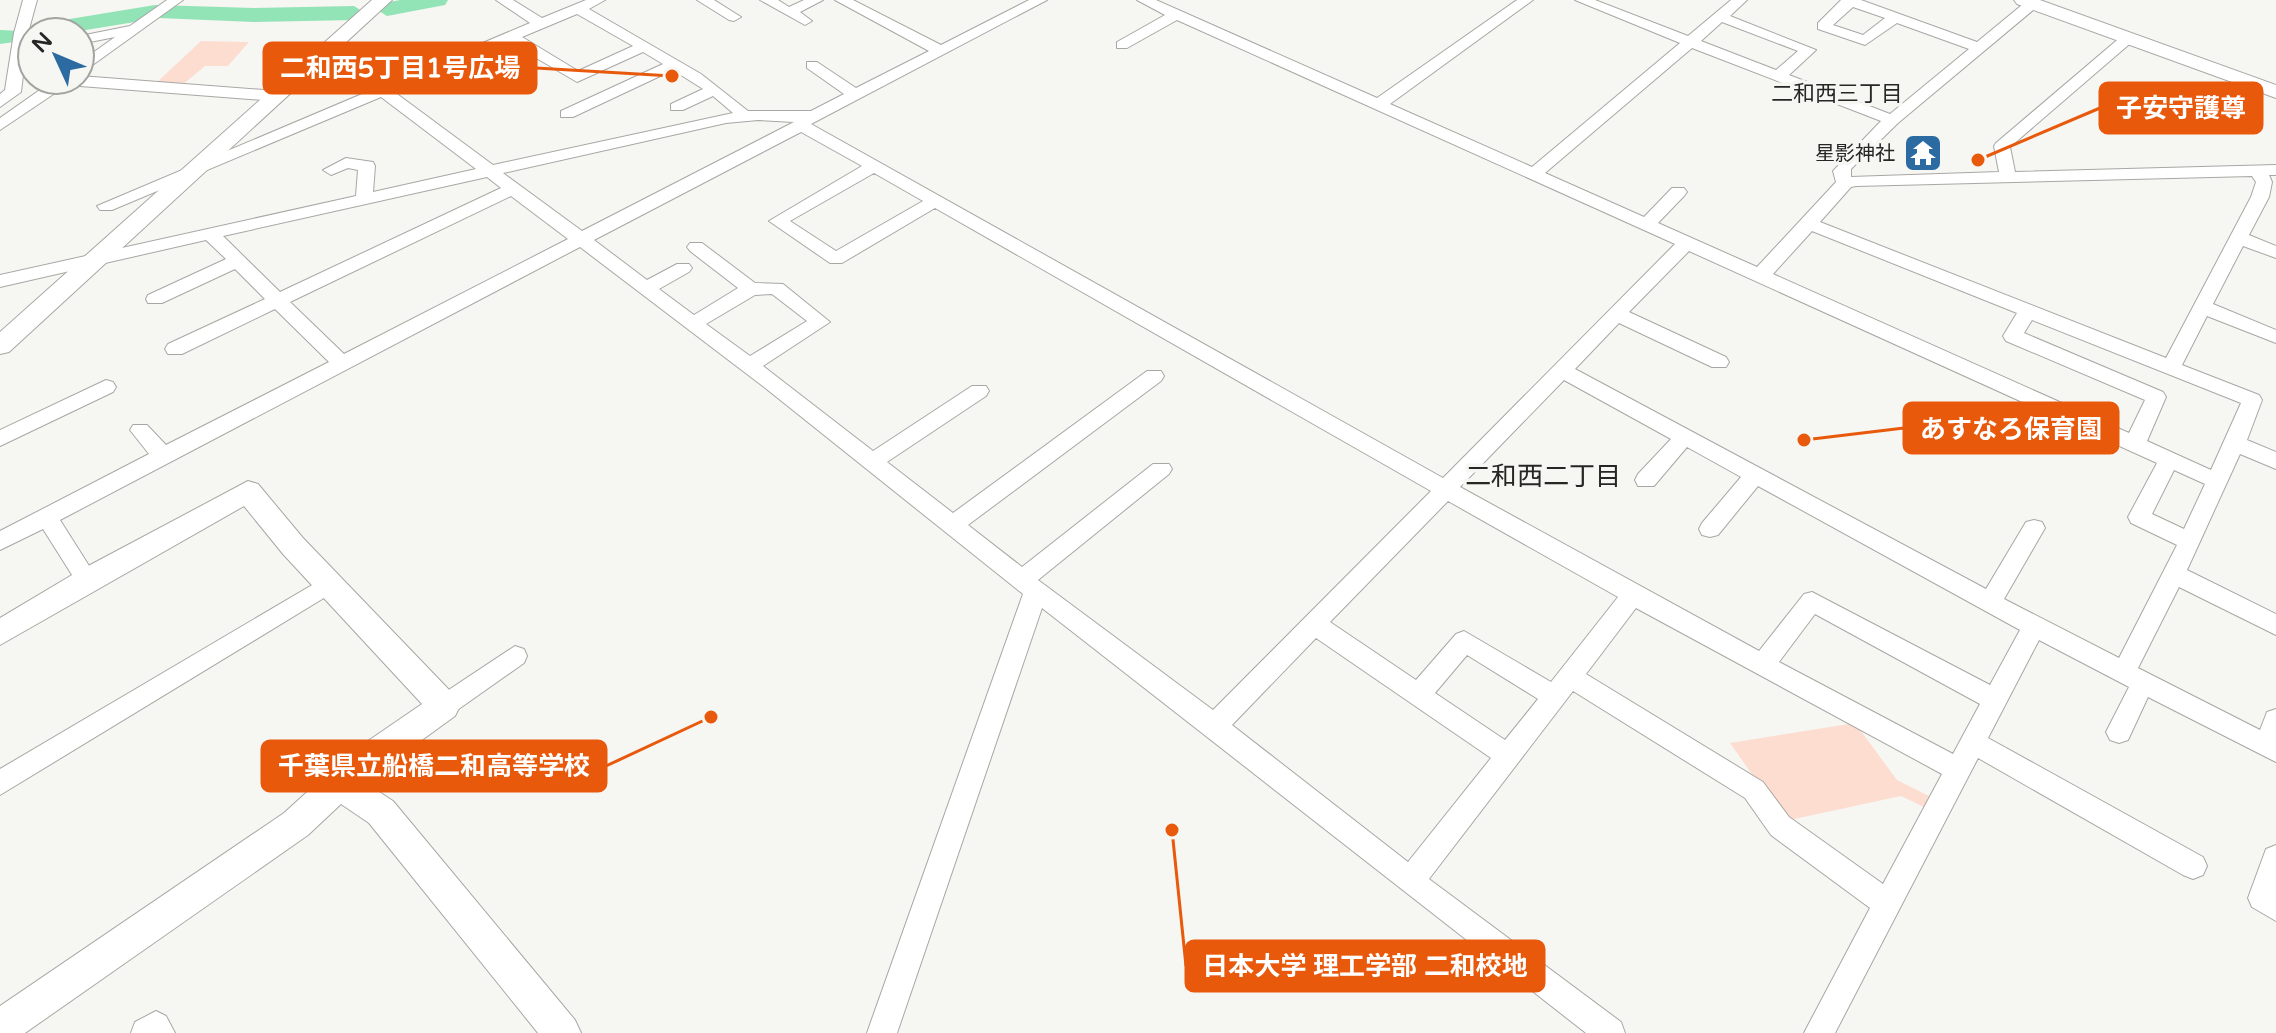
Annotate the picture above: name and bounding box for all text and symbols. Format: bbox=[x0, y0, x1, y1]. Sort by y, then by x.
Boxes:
north arrow bbox=[16, 16, 96, 96]
text: N bbox=[27, 27, 58, 58]
callout: 二和西5丁目1号広場 bbox=[264, 43, 536, 93]
text: 二和西5丁目1号広場 bbox=[280, 53, 520, 84]
district label: 二和西三丁目 bbox=[1771, 81, 1903, 107]
callout: 子安守護尊 bbox=[2100, 83, 2262, 133]
text: 子安守護尊 bbox=[2116, 93, 2246, 124]
temple icon: 星影神社 bbox=[1902, 132, 1944, 174]
place label: 星影神社 bbox=[1815, 142, 1895, 166]
callout: あすなろ保育園 bbox=[1904, 403, 2118, 453]
text: あすなろ保育園 bbox=[1920, 414, 2102, 445]
district label: 二和西二丁目 bbox=[1465, 461, 1621, 492]
callout: 千葉県立船橋二和高等学校 bbox=[262, 741, 606, 791]
text: 千葉県立船橋二和高等学校 bbox=[278, 751, 590, 782]
callout: 日本大学 理工学部 二和校地 bbox=[1186, 941, 1544, 991]
text: 日本大学 理工学部 二和校地 bbox=[1202, 951, 1528, 982]

